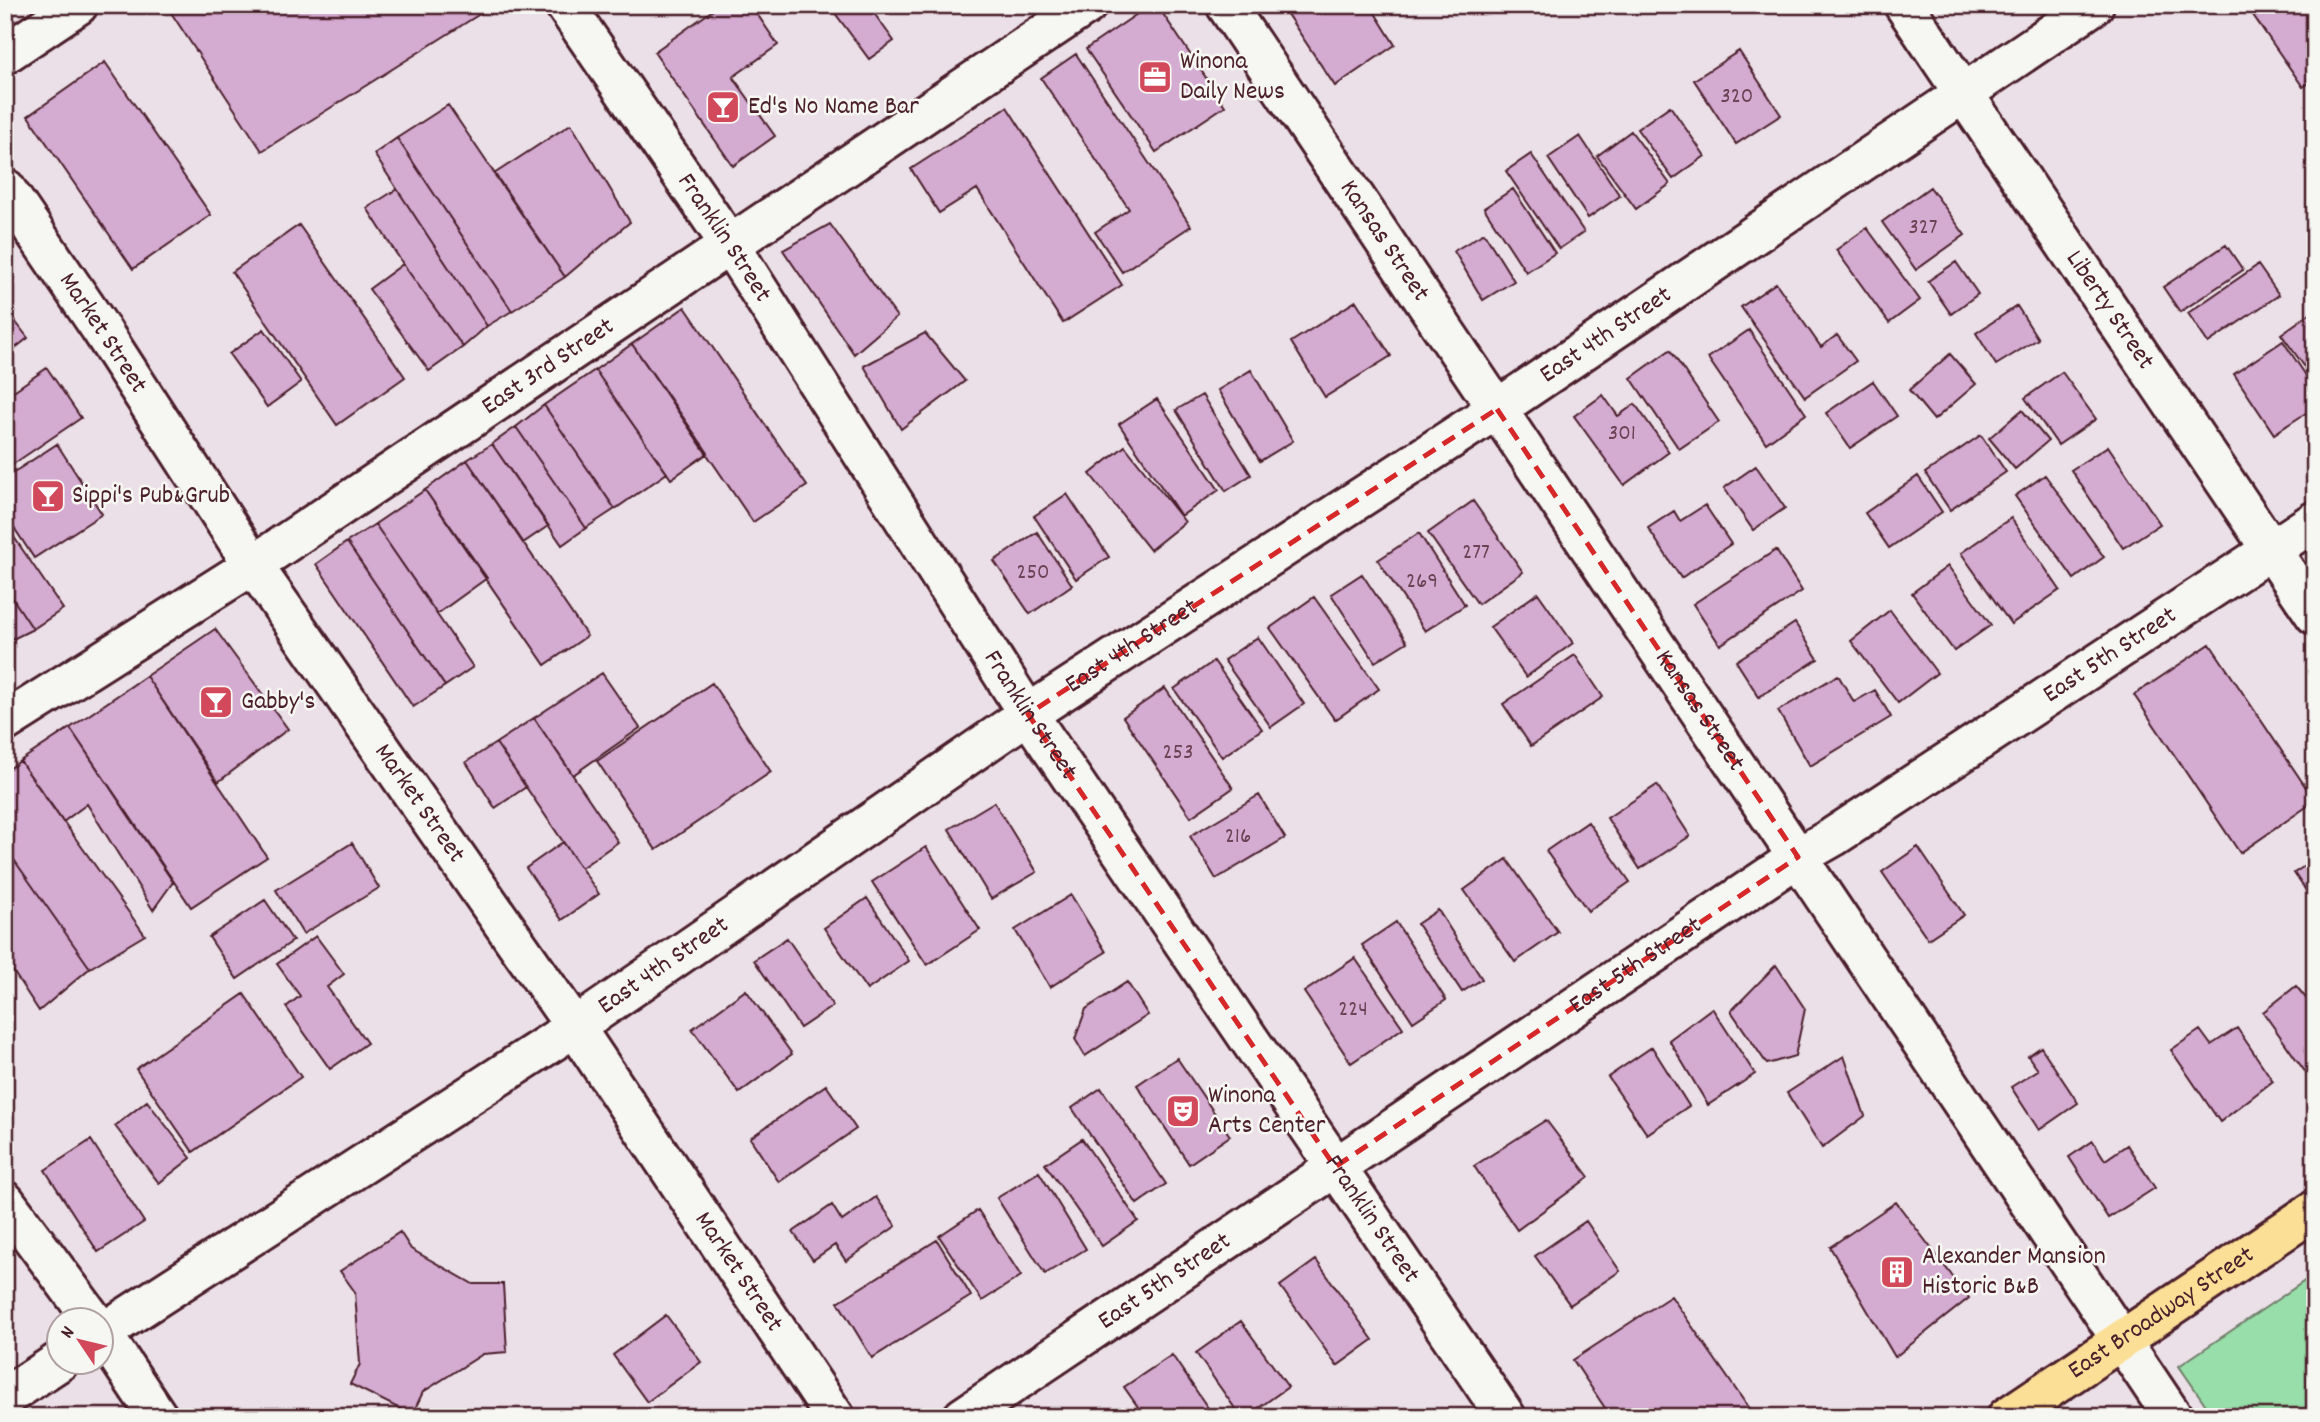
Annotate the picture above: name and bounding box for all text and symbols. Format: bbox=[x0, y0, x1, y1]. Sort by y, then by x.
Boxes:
place label: Winona Daily News bbox=[1180, 44, 1285, 111]
office icon: Winona Daily News bbox=[1136, 58, 1174, 96]
house number: 320 bbox=[1721, 81, 1753, 114]
bar icon: Ed's No Name Bar bbox=[704, 88, 742, 126]
place label: Ed's No Name Bar bbox=[748, 89, 919, 126]
street label: Franklin Street bbox=[667, 166, 781, 310]
street label: Kansas Street bbox=[1330, 173, 1439, 309]
house number: 327 bbox=[1908, 212, 1938, 245]
street label: Liberty Street bbox=[2056, 243, 2164, 378]
street label: Market Street bbox=[49, 265, 156, 401]
street label: East 4th Street bbox=[1533, 277, 1680, 393]
street label: East 3rd Street bbox=[474, 309, 622, 425]
house number: 301 bbox=[1608, 418, 1636, 451]
bar icon: Sippi's Pub&Grub bbox=[29, 477, 67, 515]
place label: Sippi's Pub&Grub bbox=[72, 478, 230, 515]
house number: 277 bbox=[1462, 537, 1490, 570]
house number: 250 bbox=[1016, 557, 1050, 590]
house number: 269 bbox=[1406, 566, 1438, 599]
street label: East 4th Street bbox=[1058, 589, 1206, 703]
street label: East 5th Street bbox=[2036, 598, 2185, 713]
street label: Franklin Street bbox=[974, 643, 1086, 788]
street label: Kansas Street bbox=[1645, 643, 1754, 780]
bar icon: Gabby's bbox=[197, 683, 235, 721]
place label: Gabby's bbox=[241, 684, 315, 721]
street label: Market Street bbox=[365, 736, 474, 871]
house number: 253 bbox=[1163, 737, 1193, 770]
house number: 216 bbox=[1225, 821, 1251, 854]
street label: East 4th Street bbox=[591, 907, 737, 1024]
street label: East 5th Street bbox=[1562, 908, 1710, 1024]
house number: 224 bbox=[1338, 994, 1368, 1027]
place label: Winona Arts Center bbox=[1208, 1078, 1326, 1145]
theatre icon: Winona Arts Center bbox=[1164, 1092, 1202, 1130]
street label: Franklin Street bbox=[1315, 1148, 1429, 1291]
street label: Market Street bbox=[685, 1204, 792, 1340]
street label: East 5th Street bbox=[1091, 1223, 1239, 1340]
street label: East Broadway Street bbox=[2061, 1237, 2262, 1389]
place label: Alexander Mansion Historic B&B bbox=[1922, 1239, 2106, 1306]
building icon: Alexander Mansion Historic B&B bbox=[1878, 1253, 1916, 1291]
north arrow bbox=[46, 1306, 116, 1376]
text: N bbox=[55, 1322, 83, 1345]

